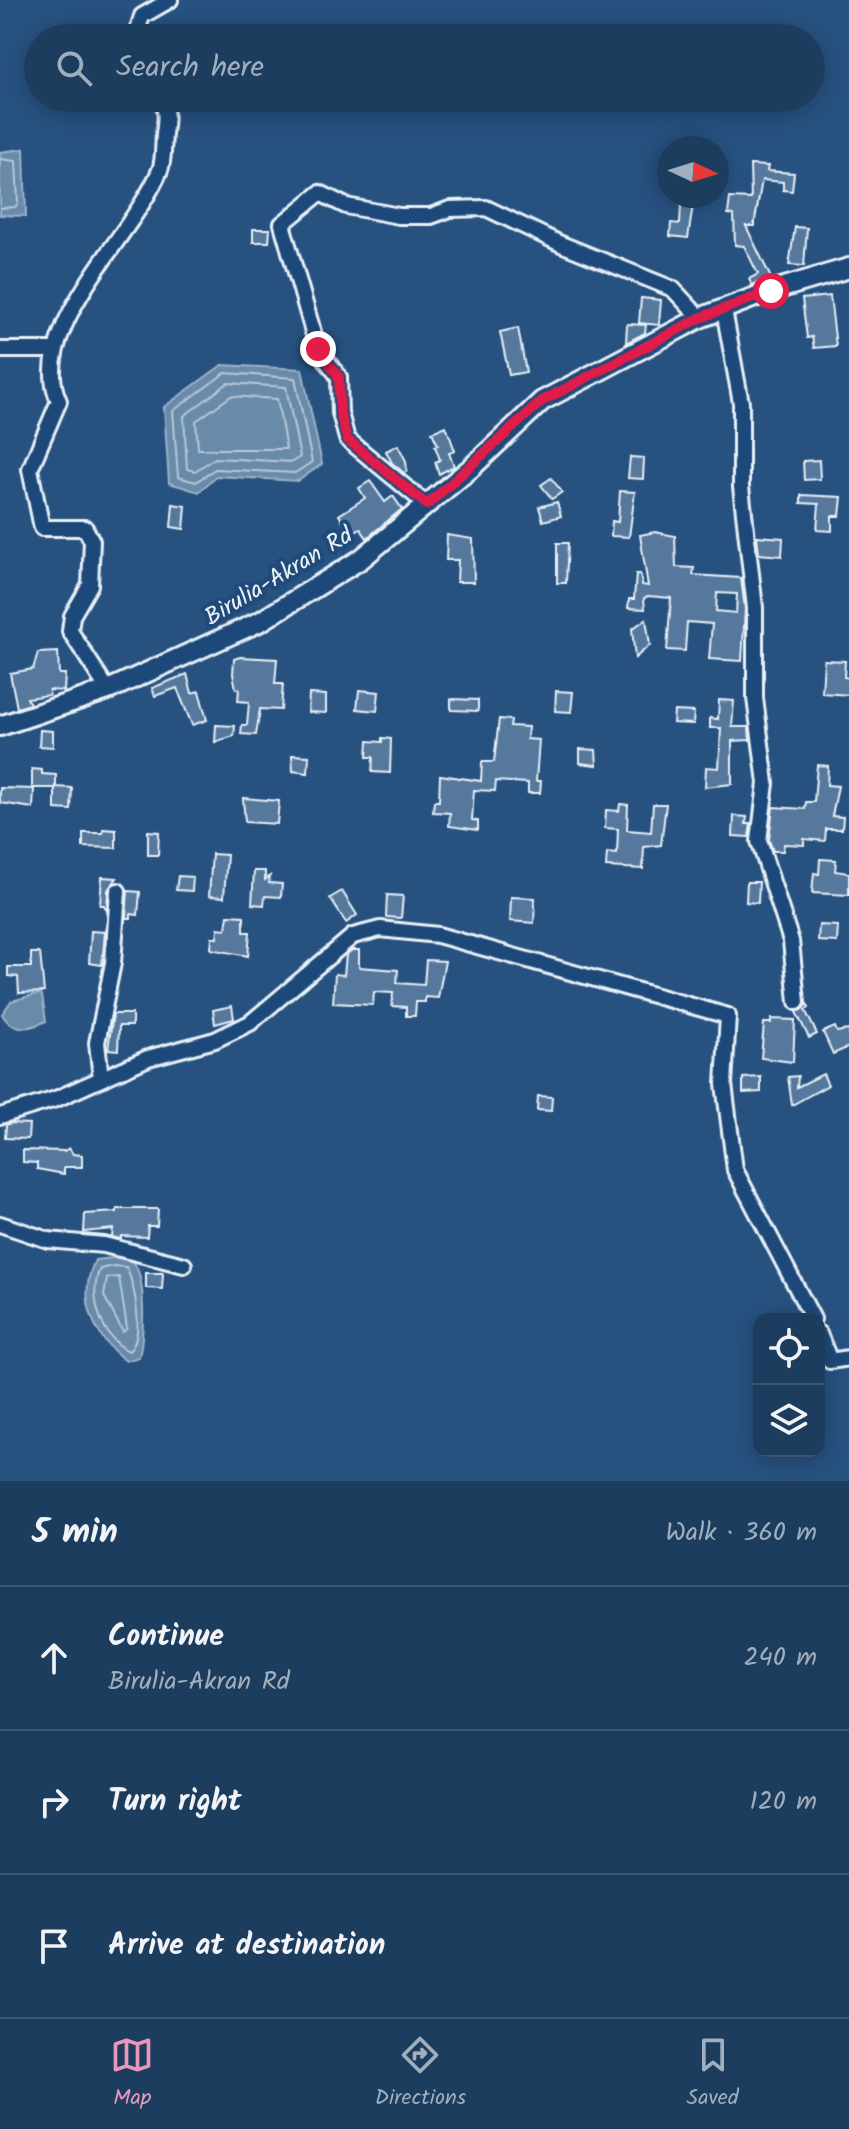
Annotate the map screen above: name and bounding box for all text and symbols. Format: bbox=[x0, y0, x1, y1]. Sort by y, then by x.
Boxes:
search box bbox=[24, 24, 825, 112]
text: Search here bbox=[116, 44, 264, 92]
icon: search bbox=[52, 46, 96, 90]
north arrow bbox=[657, 136, 729, 208]
route start bbox=[753, 273, 789, 309]
route end bbox=[300, 331, 336, 367]
street label: Birulia-Akran Rd bbox=[197, 517, 362, 637]
map controls bbox=[753, 1313, 825, 1457]
button: locate bbox=[753, 1313, 825, 1385]
button: layers bbox=[753, 1385, 825, 1457]
text: 5 min bbox=[32, 1506, 118, 1560]
text: Walk · 360 m bbox=[665, 1512, 817, 1554]
text: Continue bbox=[108, 1613, 224, 1661]
icon: ahead bbox=[32, 1636, 76, 1680]
text: 240 m bbox=[743, 1637, 817, 1679]
text: Birulia-Akran Rd bbox=[108, 1661, 290, 1703]
text: Turn right bbox=[108, 1778, 241, 1826]
icon: right bbox=[32, 1780, 76, 1824]
text: 120 m bbox=[750, 1781, 817, 1823]
text: Arrive at destination bbox=[108, 1922, 385, 1970]
icon: arrive bbox=[32, 1924, 76, 1968]
tab: Map bbox=[110, 2033, 154, 2116]
tab: Directions bbox=[375, 2033, 466, 2116]
tab: Saved bbox=[687, 2033, 739, 2116]

